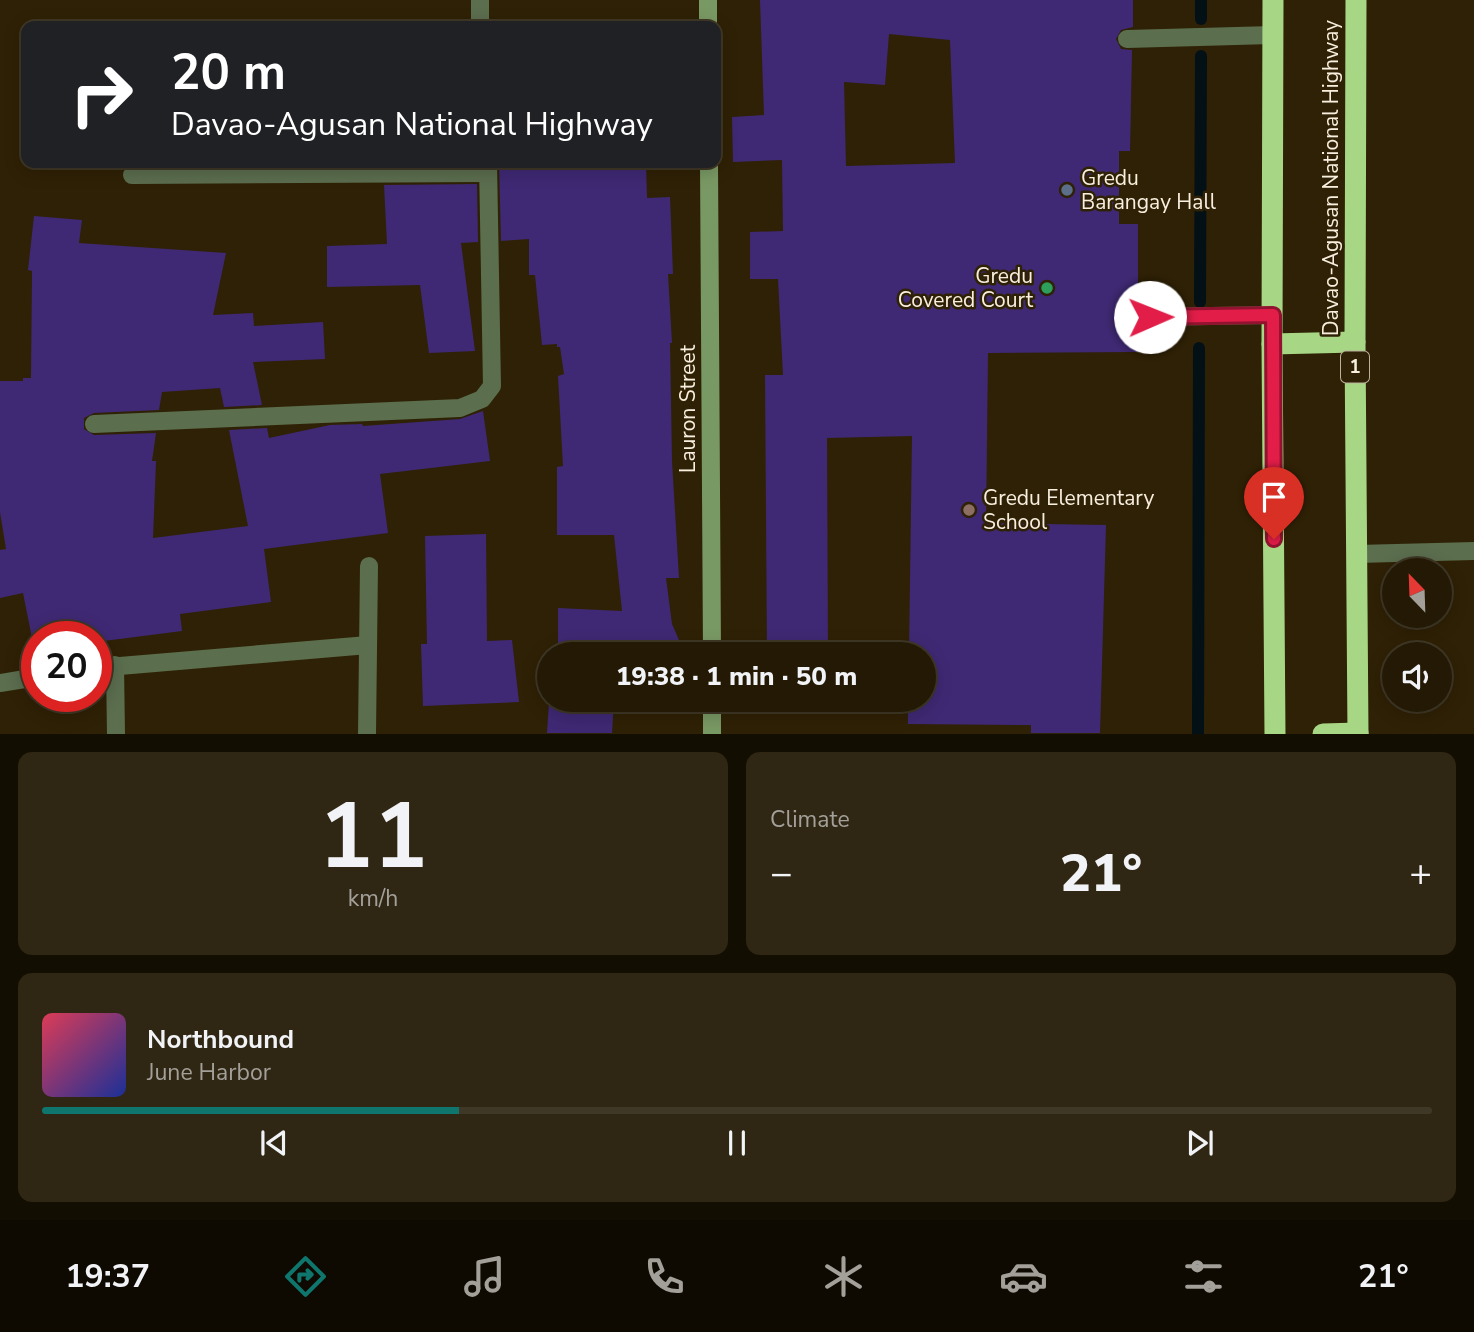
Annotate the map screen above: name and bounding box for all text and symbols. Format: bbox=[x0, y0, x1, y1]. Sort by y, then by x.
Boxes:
street label: Davao-Agusan National Highway bbox=[1317, 20, 1345, 336]
text: 20 m bbox=[171, 39, 286, 106]
icon: right bbox=[56, 49, 147, 140]
text: Davao-Agusan National Highway bbox=[171, 103, 653, 146]
place label: Gredu Barangay Hall bbox=[1081, 164, 1217, 216]
marker: Gredu Barangay Hall bbox=[1059, 182, 1075, 198]
place label: Gredu Covered Court bbox=[898, 262, 1034, 314]
marker: Gredu Covered Court bbox=[1039, 280, 1055, 296]
position arrow bbox=[1113, 280, 1187, 354]
street label: Lauron Street bbox=[674, 344, 702, 473]
road number: 1 bbox=[1341, 352, 1369, 382]
pin bbox=[1244, 467, 1304, 539]
icon: arrive bbox=[1255, 478, 1293, 516]
place label: Gredu Elementary School bbox=[983, 484, 1154, 536]
marker: Gredu Elementary School bbox=[961, 502, 977, 518]
north arrow bbox=[1382, 558, 1452, 628]
map controls bbox=[1382, 558, 1452, 712]
speed limit sign: 20 bbox=[21, 621, 112, 712]
button: sound bbox=[1382, 642, 1452, 712]
text: 19:38 · 1 min · 50 m bbox=[616, 659, 857, 694]
text: 11 bbox=[318, 775, 428, 899]
text: Climate bbox=[770, 804, 850, 835]
text: 21° bbox=[1060, 838, 1142, 909]
text: − bbox=[770, 848, 793, 899]
text: + bbox=[1409, 848, 1432, 899]
text: km/h bbox=[348, 883, 398, 914]
text: Northbound bbox=[147, 1022, 294, 1057]
text: June Harbor bbox=[147, 1057, 271, 1088]
icon: previous bbox=[255, 1124, 293, 1162]
icon: pause bbox=[718, 1124, 756, 1162]
icon: next bbox=[1181, 1124, 1219, 1162]
icon: directions bbox=[281, 1252, 330, 1301]
icon: music bbox=[460, 1252, 509, 1301]
icon: phone bbox=[640, 1252, 689, 1301]
icon: climate bbox=[819, 1252, 868, 1301]
icon: car bbox=[999, 1252, 1048, 1301]
icon: filters bbox=[1179, 1252, 1228, 1301]
text: 19:37 bbox=[65, 1255, 150, 1298]
text: 21° bbox=[1358, 1255, 1409, 1298]

